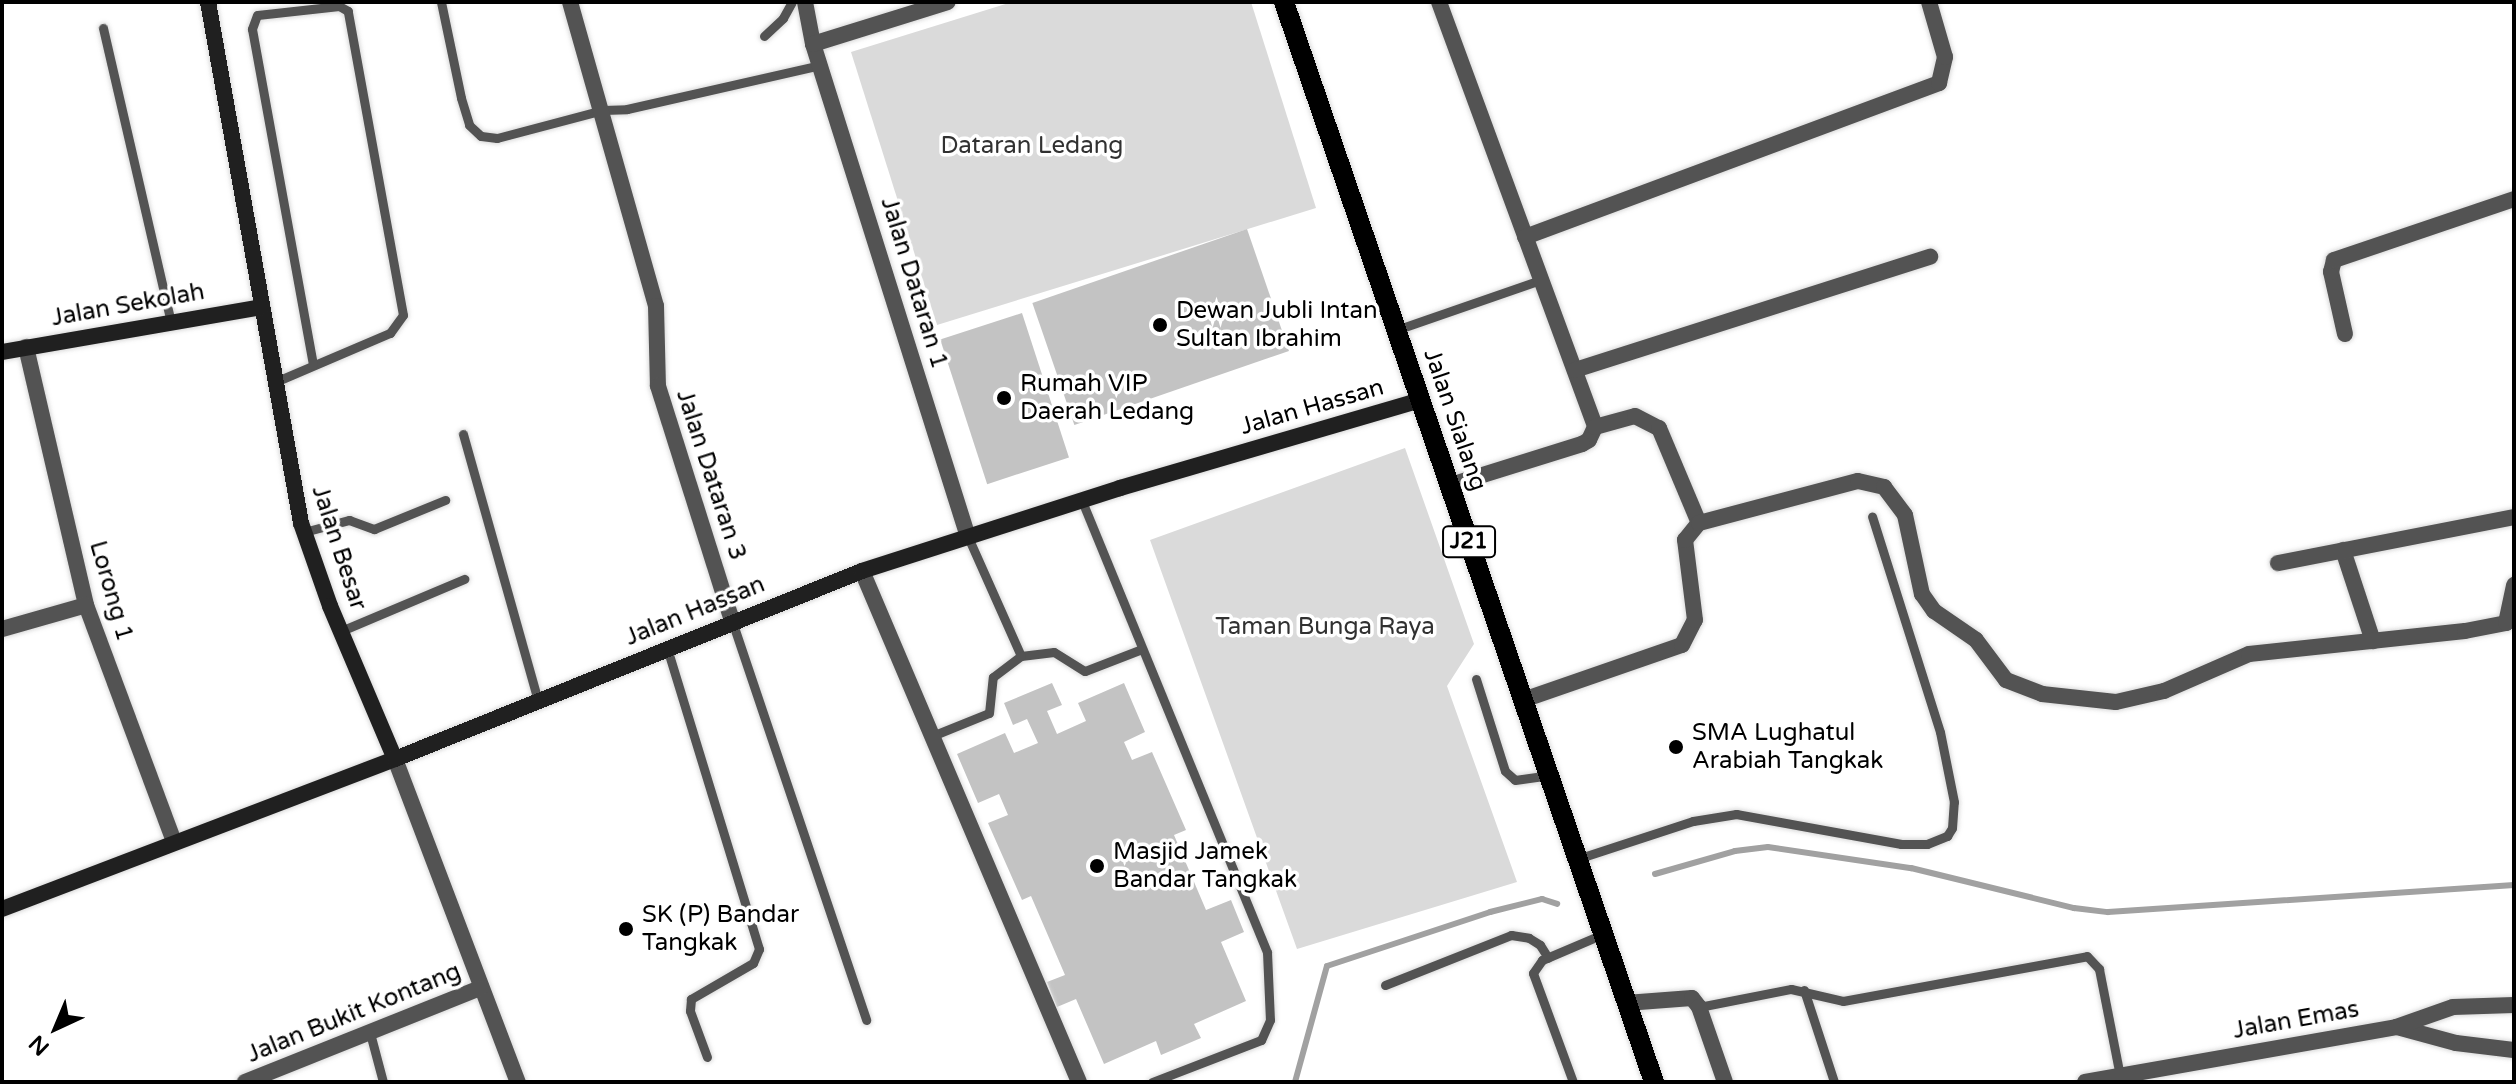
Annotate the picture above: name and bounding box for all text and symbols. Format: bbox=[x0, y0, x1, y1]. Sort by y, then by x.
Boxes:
park label: Dataran Ledang bbox=[941, 132, 1123, 160]
street label: Jalan Dataran 1 bbox=[874, 194, 954, 372]
street label: Jalan Sekolah bbox=[49, 277, 207, 333]
place label: Dewan Jubli Intan Sultan Ibrahim bbox=[1176, 297, 1378, 353]
marker: Dewan Jubli Intan Sultan Ibrahim bbox=[1151, 316, 1169, 334]
street label: Jalan Sialang bbox=[1417, 345, 1493, 495]
place label: Rumah VIP Daerah Ledang bbox=[1020, 370, 1194, 426]
street label: Jalan Hassan bbox=[1237, 373, 1387, 441]
street label: Jalan Dataran 3 bbox=[670, 386, 752, 564]
marker: Rumah VIP Daerah Ledang bbox=[995, 389, 1013, 407]
street label: Jalan Besar bbox=[305, 482, 373, 614]
road number: J21 bbox=[1441, 524, 1497, 560]
street label: Lorong 1 bbox=[83, 538, 139, 644]
street label: Jalan Hassan bbox=[621, 570, 769, 652]
park label: Taman Bunga Raya bbox=[1215, 613, 1435, 641]
place label: SMA Lughatul Arabiah Tangkak bbox=[1692, 719, 1883, 775]
marker: SMA Lughatul Arabiah Tangkak bbox=[1667, 738, 1685, 756]
place label: Masjid Jamek Bandar Tangkak bbox=[1113, 838, 1297, 894]
marker: Masjid Jamek Bandar Tangkak bbox=[1088, 857, 1106, 875]
place label: SK (P) Bandar Tangkak bbox=[642, 901, 799, 957]
marker: SK (P) Bandar Tangkak bbox=[617, 920, 635, 938]
street label: Jalan Bukit Kontang bbox=[243, 957, 465, 1069]
north arrow bbox=[16, 988, 96, 1068]
street label: Jalan Emas bbox=[2231, 995, 2361, 1045]
text: N bbox=[24, 1030, 55, 1061]

